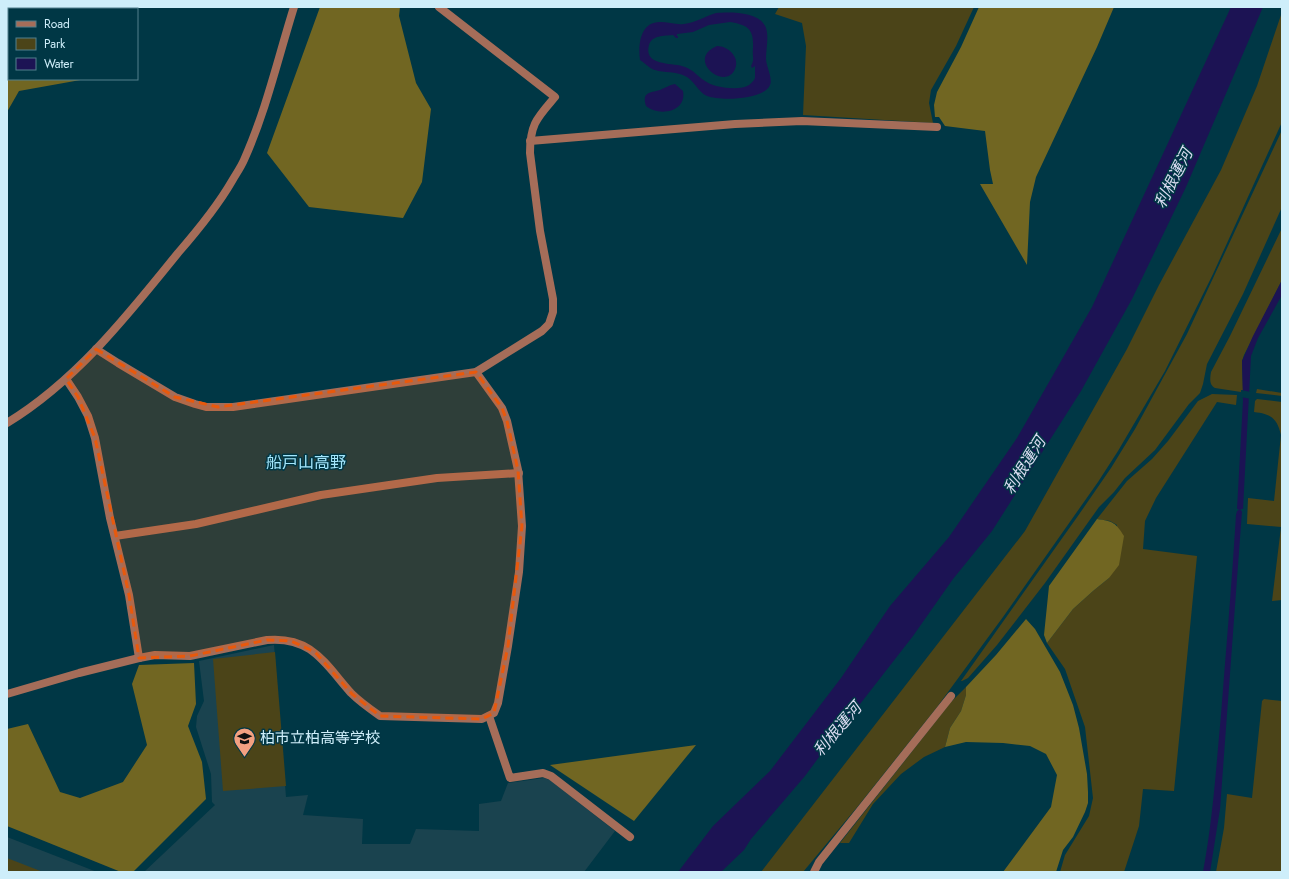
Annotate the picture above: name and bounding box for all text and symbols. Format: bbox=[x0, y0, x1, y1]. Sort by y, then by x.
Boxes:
legend bbox=[8, 8, 138, 80]
text: Road bbox=[44, 15, 70, 33]
text: Park bbox=[44, 35, 66, 53]
text: Water bbox=[44, 55, 75, 73]
water label: 利根運河 bbox=[1149, 142, 1200, 212]
water label: 利根運河 bbox=[998, 429, 1053, 499]
district label: 船戸山高野 bbox=[266, 451, 346, 474]
water label: 利根運河 bbox=[808, 695, 869, 761]
school or university icon: 柏市立柏高等学校 bbox=[232, 725, 258, 758]
place label: 柏市立柏高等学校 bbox=[260, 727, 380, 749]

